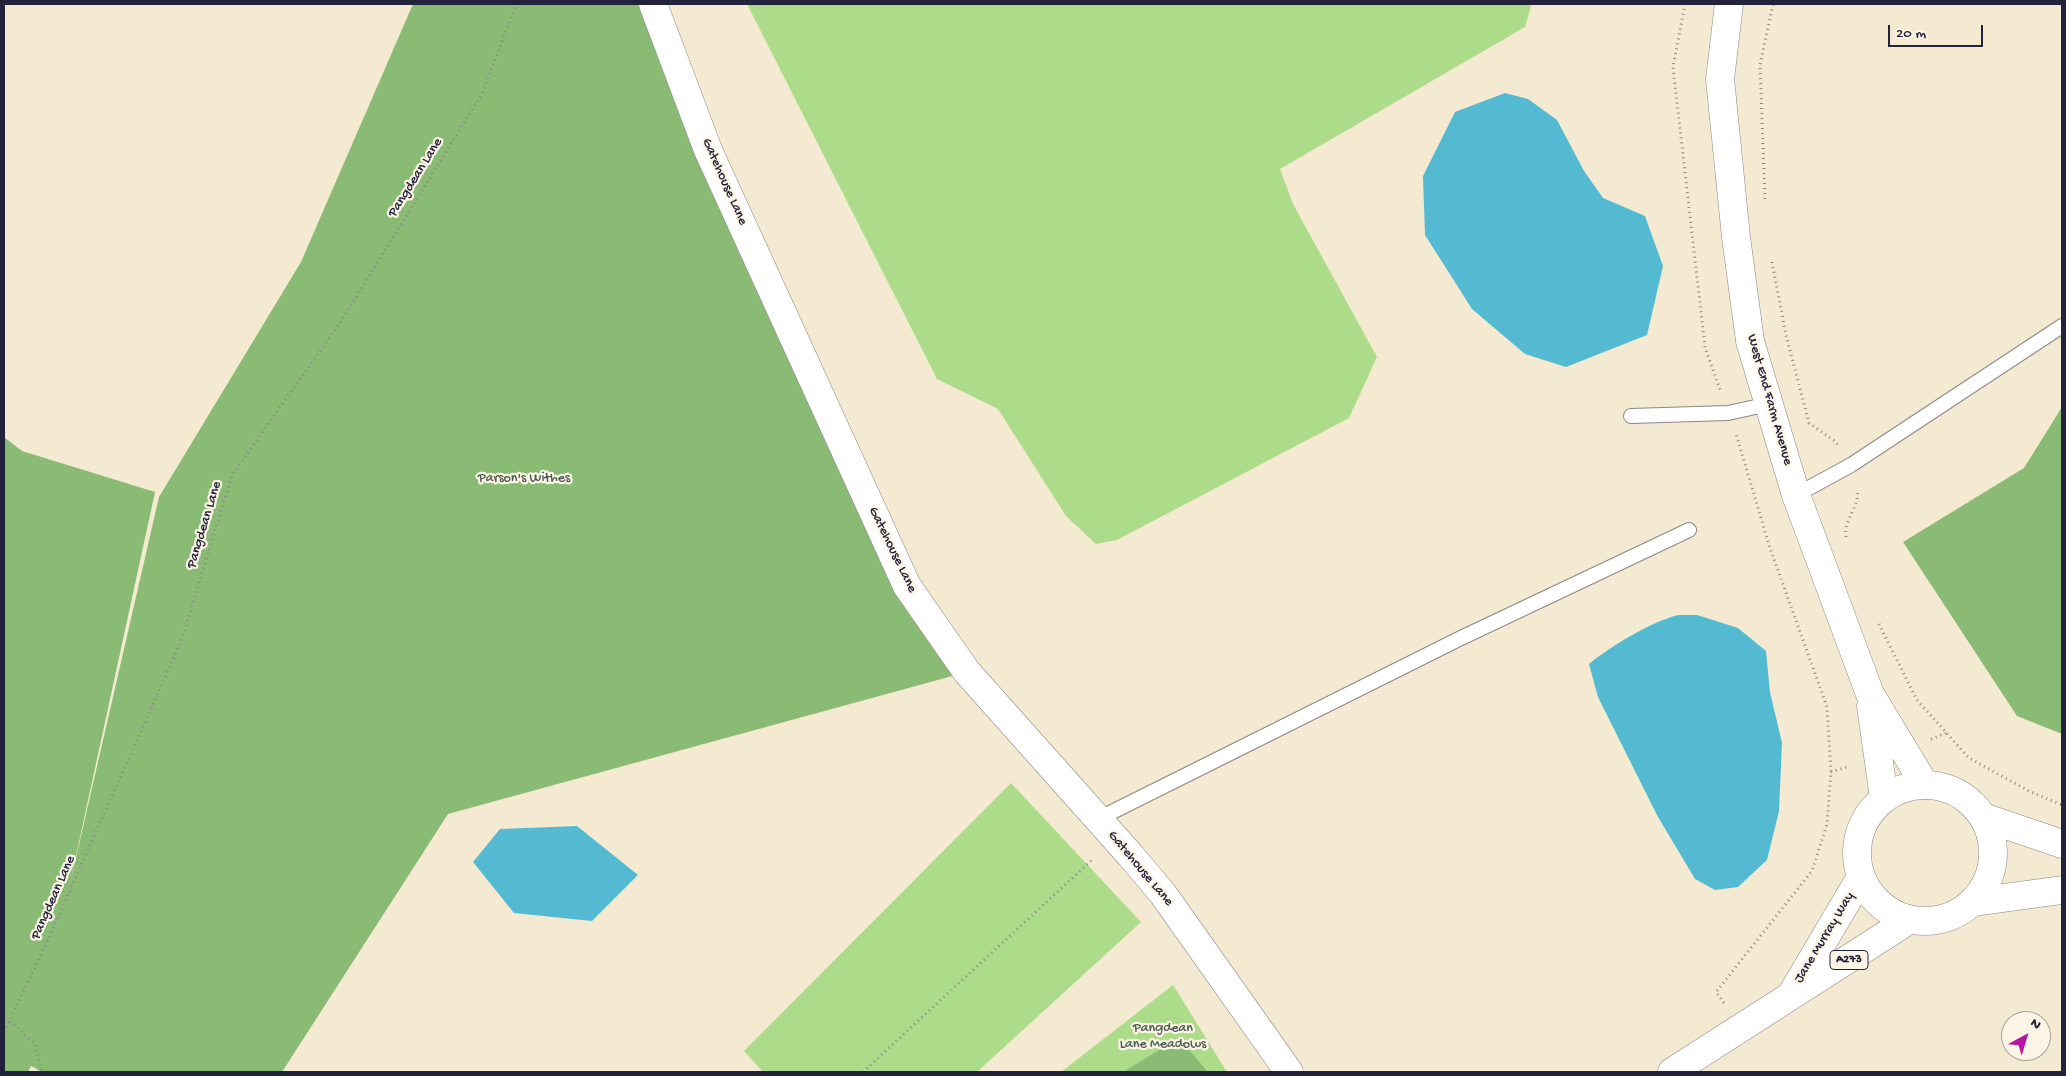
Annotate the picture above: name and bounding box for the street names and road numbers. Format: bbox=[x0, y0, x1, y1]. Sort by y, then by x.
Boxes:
street label: Pangdean Lane bbox=[385, 135, 447, 221]
street label: Gatehouse Lane bbox=[697, 136, 751, 228]
street label: West End Farm Avenue bbox=[1742, 333, 1796, 467]
street label: Pangdean Lane bbox=[184, 479, 226, 571]
street label: Gatehouse Lane bbox=[864, 504, 920, 596]
street label: Gatehouse Lane bbox=[1104, 828, 1176, 910]
street label: Pangdean Lane bbox=[28, 853, 80, 943]
street label: Jane Murray Way bbox=[1791, 889, 1859, 987]
road number: A273 bbox=[1830, 950, 1868, 970]

